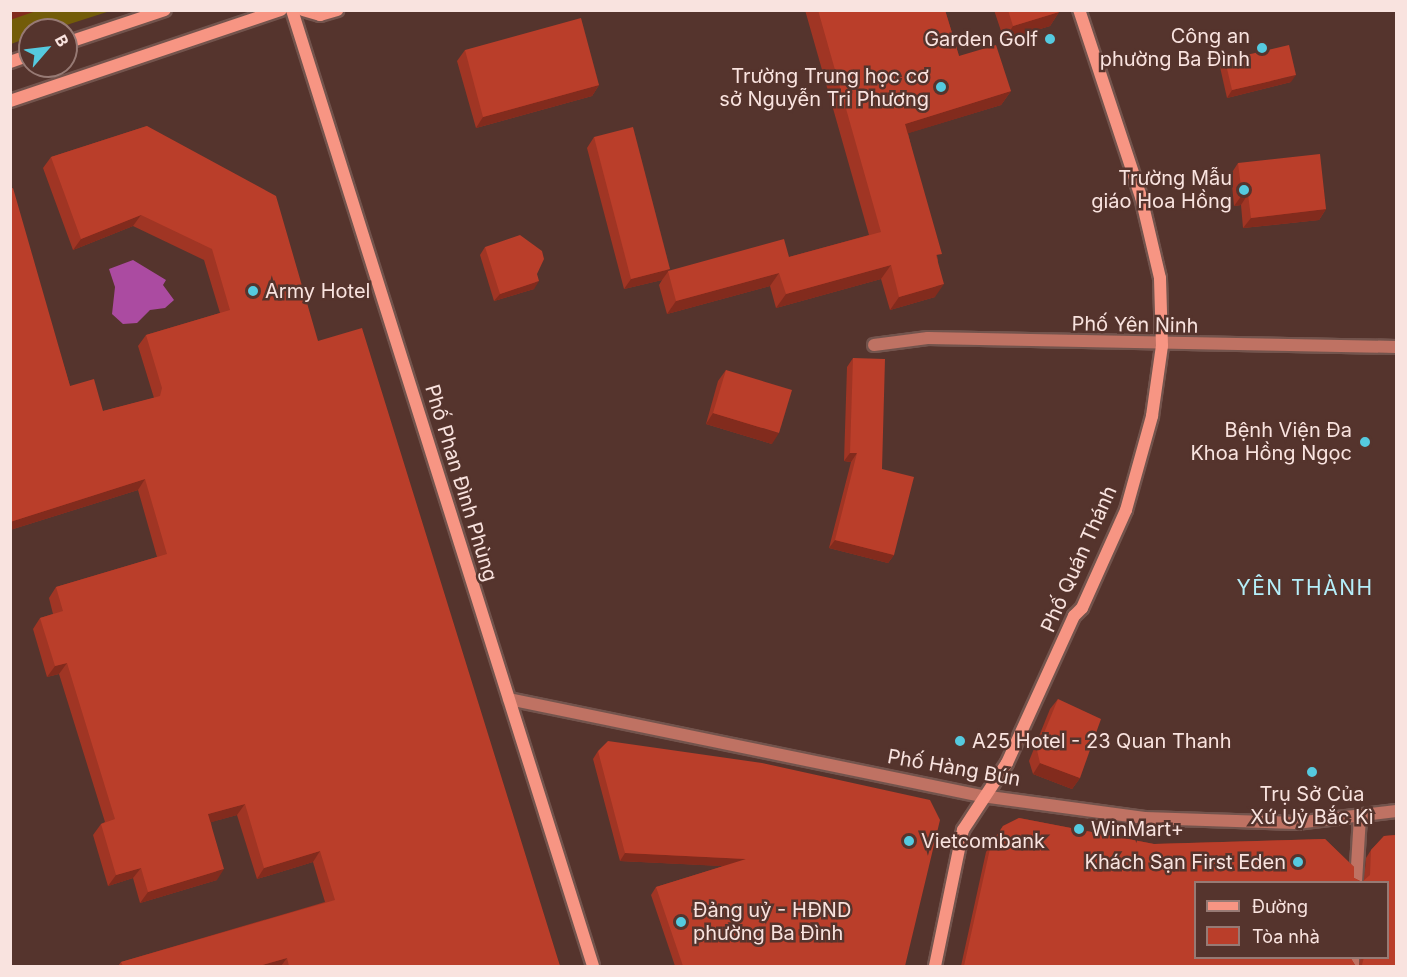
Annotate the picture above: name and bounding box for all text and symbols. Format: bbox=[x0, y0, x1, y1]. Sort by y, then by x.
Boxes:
north arrow bbox=[18, 18, 78, 78]
place label: Công an phường Ba Đình bbox=[1100, 24, 1250, 71]
place label: Garden Golf bbox=[924, 27, 1038, 51]
text: B bbox=[51, 31, 73, 50]
marker: Garden Golf bbox=[1043, 32, 1057, 46]
marker: Công an phường Ba Đình bbox=[1255, 41, 1269, 55]
place label: Trường Trung học cơ sở Nguyễn Tri Phương bbox=[719, 64, 929, 111]
marker: Trường Trung học cơ sở Nguyễn Tri Phương bbox=[934, 80, 948, 94]
place label: Trường Mẫu giáo Hoa Hồng bbox=[1091, 166, 1232, 213]
marker: Trường Mẫu giáo Hoa Hồng bbox=[1237, 183, 1251, 197]
place label: Army Hotel bbox=[265, 279, 370, 303]
marker: Army Hotel bbox=[246, 284, 260, 298]
street label: Phố Yên Ninh bbox=[1071, 312, 1199, 338]
street label: Phố Phan Đình Phùng bbox=[420, 382, 502, 584]
place label: Bệnh Viện Đa Khoa Hồng Ngọc bbox=[1190, 418, 1352, 465]
marker: Bệnh Viện Đa Khoa Hồng Ngọc bbox=[1356, 433, 1374, 451]
street label: Phố Quán Thánh bbox=[1036, 482, 1122, 636]
district label: YÊN THÀNH bbox=[1236, 575, 1374, 601]
place label: A25 Hotel - 23 Quan Thanh bbox=[972, 729, 1232, 753]
marker: A25 Hotel - 23 Quan Thanh bbox=[953, 734, 967, 748]
street label: Phố Hàng Bún bbox=[886, 744, 1022, 792]
marker: Trụ Sở Của Xứ Uỷ Bắc Kì bbox=[1305, 765, 1319, 779]
place label: Trụ Sở Của Xứ Uỷ Bắc Kì bbox=[1250, 782, 1374, 829]
place label: WinMart+ bbox=[1091, 817, 1184, 841]
marker: WinMart+ bbox=[1072, 822, 1086, 836]
place label: Vietcombank bbox=[921, 829, 1045, 853]
marker: Vietcombank bbox=[902, 834, 916, 848]
place label: Khách Sạn First Eden bbox=[1084, 850, 1286, 874]
marker: Khách Sạn First Eden bbox=[1291, 855, 1305, 869]
legend bbox=[1194, 881, 1389, 959]
text: Đường bbox=[1252, 896, 1308, 917]
place label: Đảng uỷ - HĐND phường Ba Đình bbox=[693, 898, 851, 945]
marker: Đảng uỷ - HĐND phường Ba Đình bbox=[674, 915, 688, 929]
text: Tòa nhà bbox=[1252, 926, 1320, 947]

